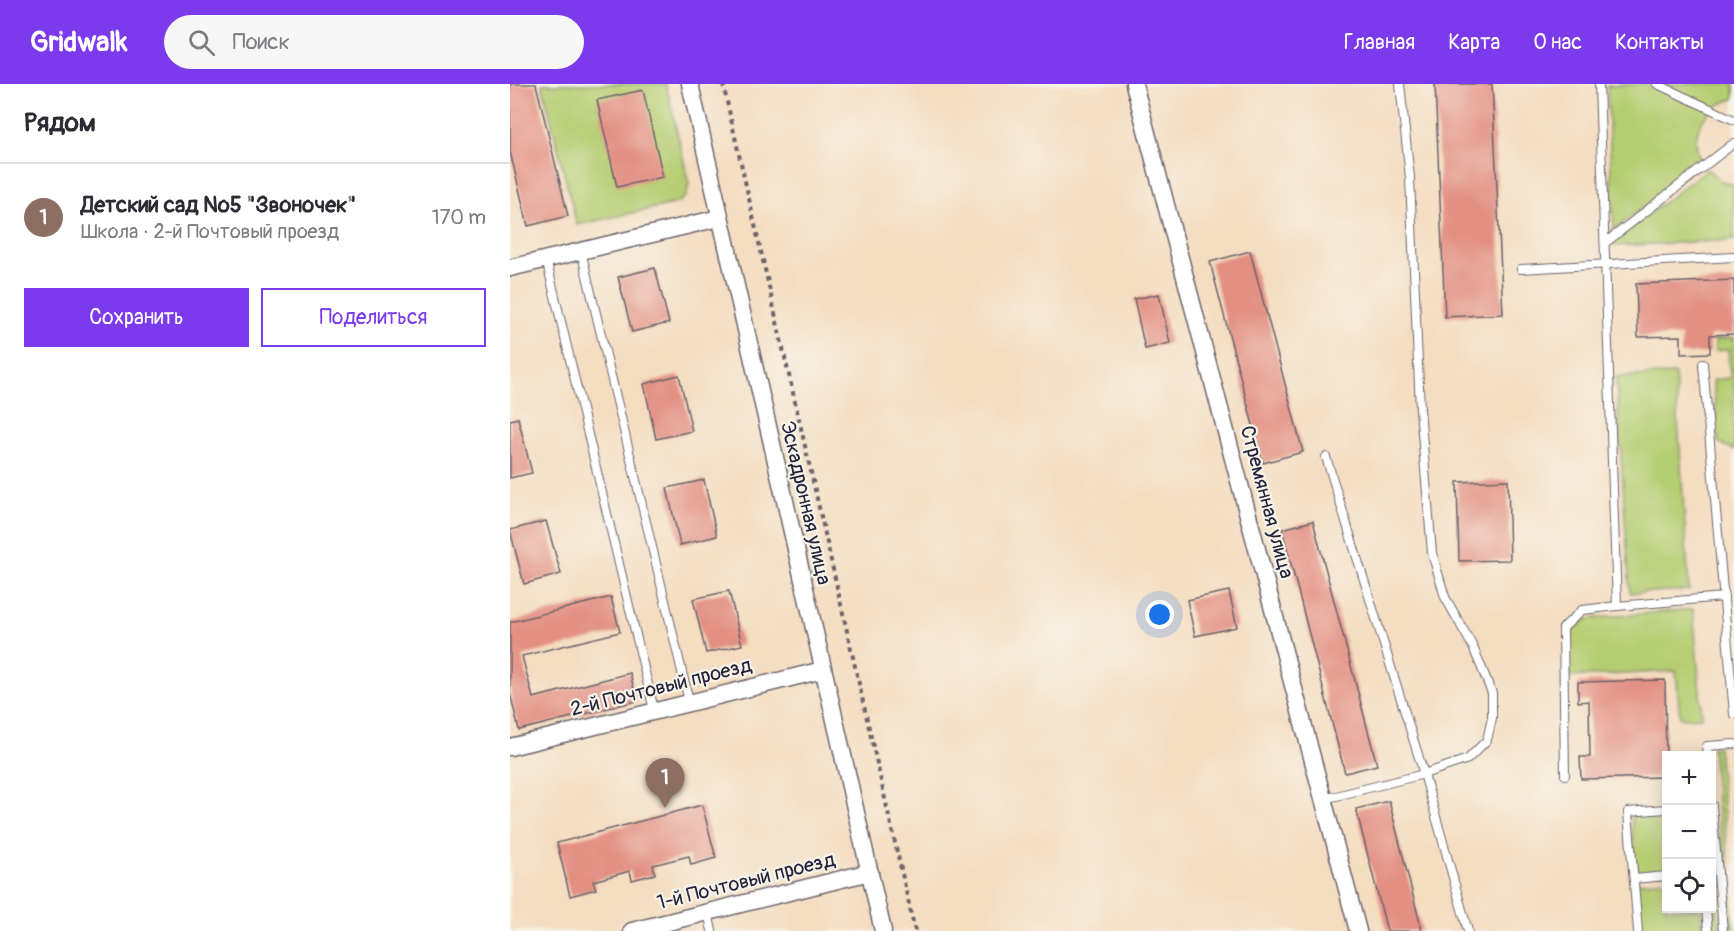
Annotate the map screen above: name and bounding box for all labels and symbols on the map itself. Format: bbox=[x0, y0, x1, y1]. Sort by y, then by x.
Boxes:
street label: Эскадронная улица bbox=[775, 419, 837, 587]
street label: Стремянная улица bbox=[1235, 423, 1299, 581]
your location bbox=[1145, 600, 1174, 629]
street label: 2-й Почтовый проезд bbox=[568, 652, 754, 722]
pin: 1 bbox=[646, 758, 684, 808]
street label: 1-й Почтовый проезд bbox=[654, 847, 838, 915]

